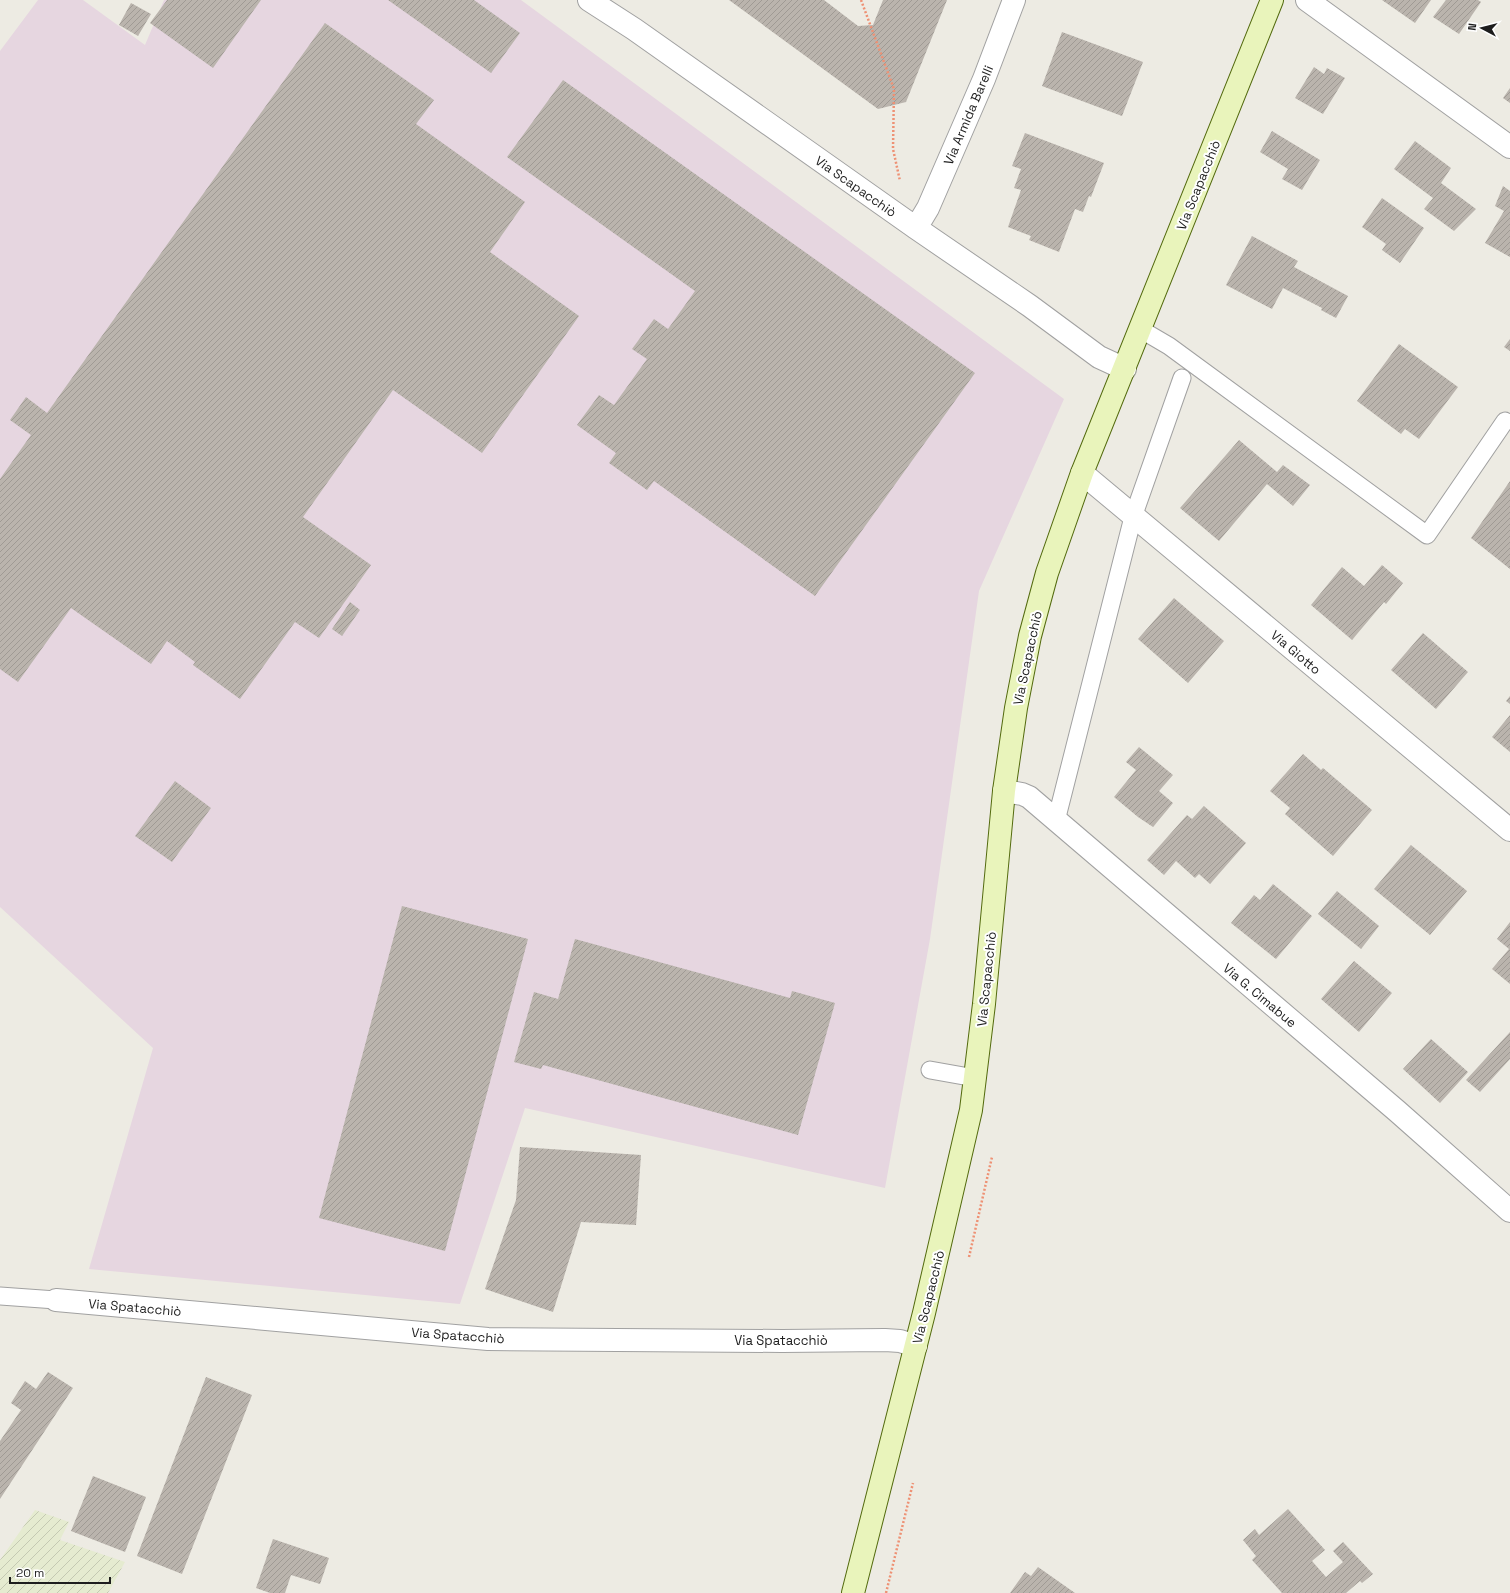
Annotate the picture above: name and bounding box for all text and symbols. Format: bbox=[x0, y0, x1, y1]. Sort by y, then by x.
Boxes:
north arrow bbox=[1462, 8, 1502, 48]
text: N bbox=[1465, 22, 1479, 31]
street label: Via Armida Barelli bbox=[940, 63, 997, 168]
street label: Via Scapacchiò bbox=[1173, 138, 1224, 233]
street label: Via Scapacchiò bbox=[812, 152, 900, 221]
street label: Via Scapacchiò bbox=[1009, 610, 1046, 707]
street label: Via Giotto bbox=[1267, 627, 1324, 678]
street label: Via Scapacchiò bbox=[973, 931, 1000, 1028]
street label: Via G. Cimabue bbox=[1219, 960, 1300, 1031]
street label: Via Scapacchiò bbox=[909, 1249, 948, 1346]
street label: Via Spatacchiò bbox=[88, 1295, 182, 1320]
street label: Via Spatacchiò bbox=[411, 1324, 505, 1347]
street label: Via Spatacchiò bbox=[734, 1332, 828, 1349]
scale bar bbox=[10, 1559, 110, 1585]
text: 20 m bbox=[16, 1565, 44, 1581]

